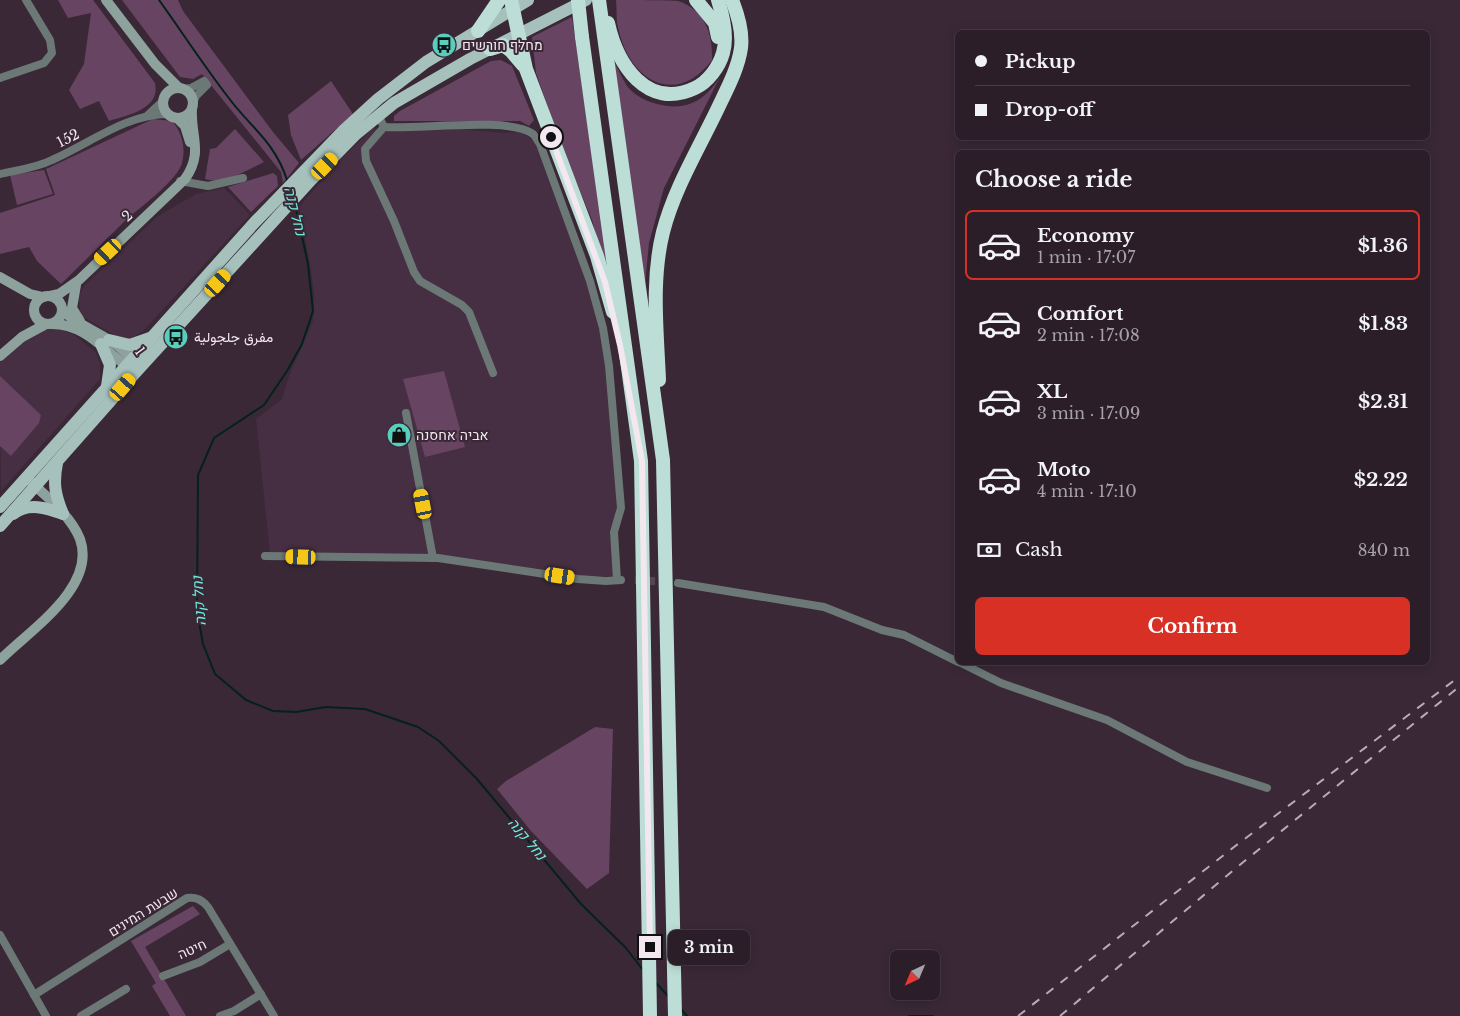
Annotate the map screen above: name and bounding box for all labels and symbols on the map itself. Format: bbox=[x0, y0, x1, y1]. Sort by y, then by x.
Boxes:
bus stop icon: מחלף חורשים bbox=[431, 32, 457, 58]
place label: מחלף חורשים bbox=[462, 36, 543, 54]
street label: 152 bbox=[54, 125, 82, 151]
route start bbox=[540, 126, 562, 148]
car bbox=[309, 150, 340, 182]
water label: נחל קנה bbox=[280, 184, 311, 239]
street label: 2 bbox=[118, 206, 136, 226]
car bbox=[91, 236, 124, 268]
car bbox=[202, 267, 233, 299]
bus stop icon: مفرق جلجولية bbox=[163, 324, 189, 350]
place label: مفرق جلجولية bbox=[194, 328, 273, 346]
street label: 1 bbox=[131, 343, 149, 359]
car bbox=[107, 371, 138, 403]
shop icon: אביה אחסנה bbox=[386, 422, 412, 448]
place label: אביה אחסנה bbox=[416, 426, 489, 444]
car bbox=[412, 488, 433, 520]
car bbox=[285, 549, 316, 565]
car bbox=[544, 566, 575, 586]
water label: נחל קנה bbox=[187, 574, 210, 627]
water label: נחל קנה bbox=[504, 813, 552, 865]
street label: שבעת המינים bbox=[105, 883, 181, 941]
callout: 3 min bbox=[668, 930, 750, 964]
street label: חיטה bbox=[175, 935, 209, 963]
route end bbox=[639, 936, 661, 958]
north arrow bbox=[890, 950, 940, 1000]

